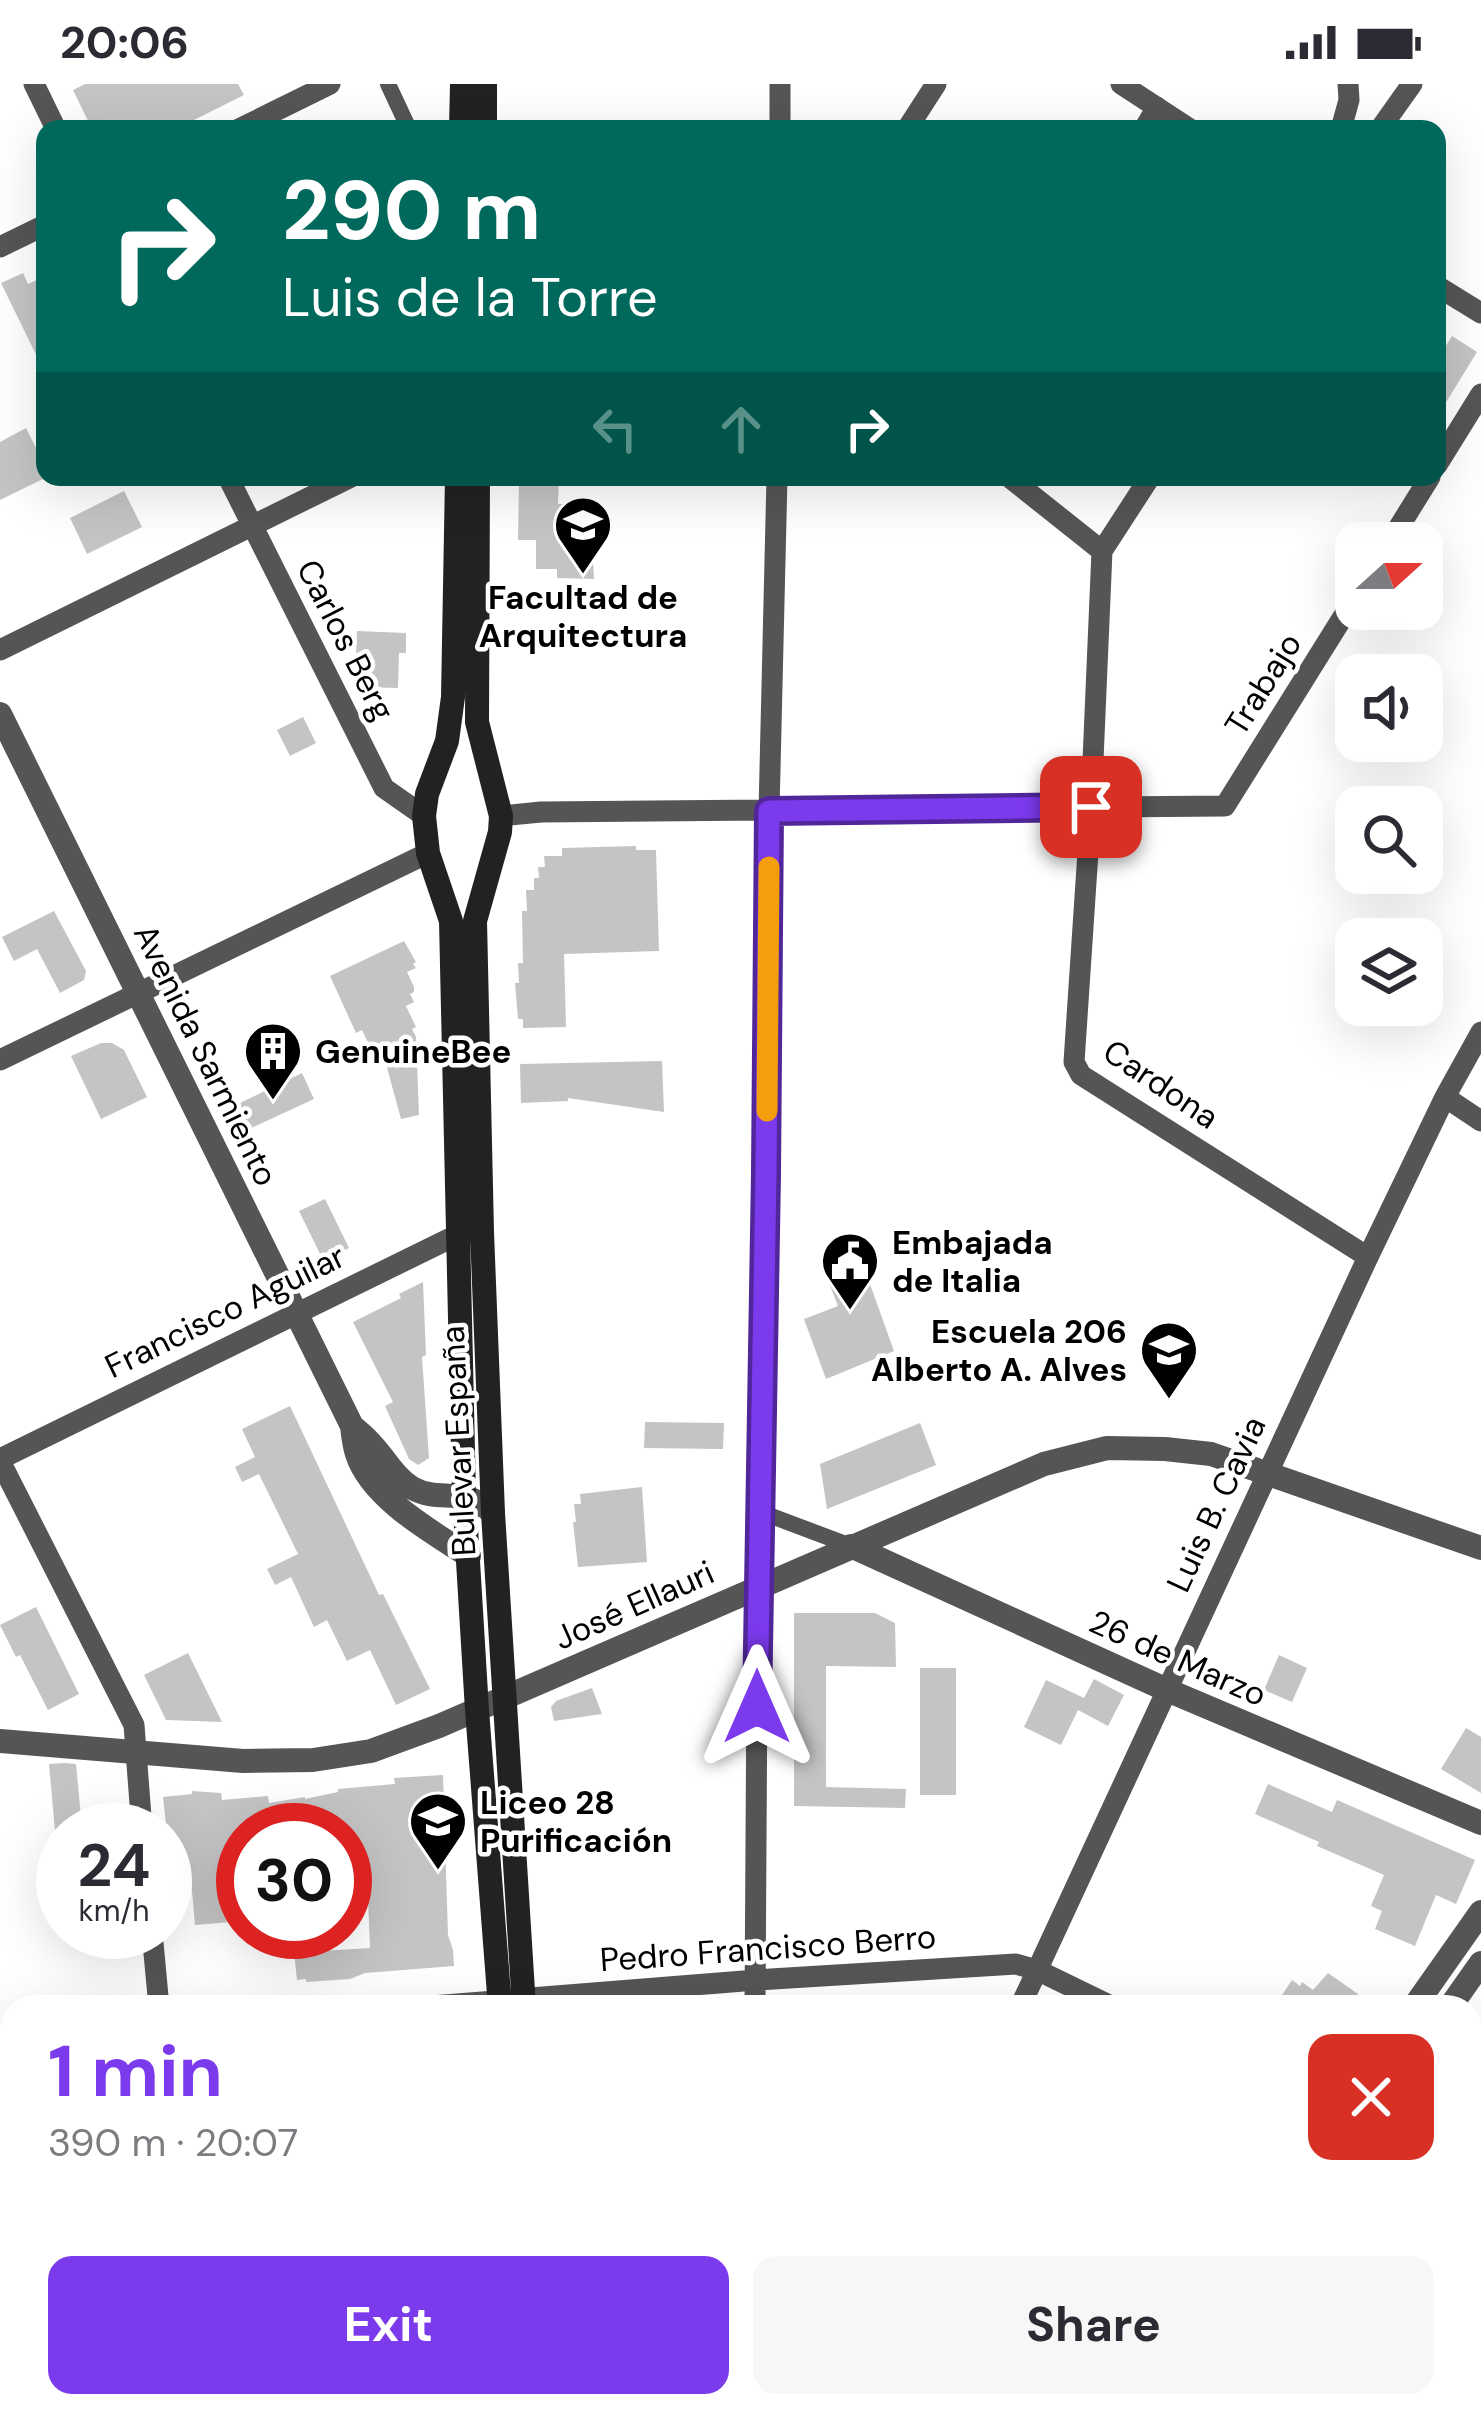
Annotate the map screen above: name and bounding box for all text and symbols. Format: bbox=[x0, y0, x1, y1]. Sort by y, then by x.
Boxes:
text: 20:06 bbox=[60, 13, 189, 72]
text: 290 m bbox=[282, 156, 541, 265]
icon: right bbox=[84, 168, 240, 324]
text: Luis de la Torre bbox=[282, 262, 658, 333]
icon: left bbox=[582, 396, 648, 462]
icon: ahead bbox=[708, 396, 774, 462]
icon: right bbox=[834, 396, 900, 462]
school or university icon: Facultad de Arquitectura bbox=[552, 494, 614, 576]
north arrow bbox=[1335, 522, 1443, 630]
map controls bbox=[1335, 522, 1443, 1026]
street label: Carlos Berg bbox=[287, 552, 405, 728]
place label: Facultad de Arquitectura bbox=[479, 576, 687, 657]
street label: Trabajo bbox=[1215, 625, 1311, 743]
button: sound bbox=[1335, 654, 1443, 762]
pin bbox=[1040, 756, 1142, 858]
icon: arrive bbox=[1058, 774, 1124, 840]
button: search bbox=[1335, 786, 1443, 894]
street label: Avenida Sarmiento bbox=[124, 917, 288, 1193]
button: layers bbox=[1335, 918, 1443, 1026]
building icon: GenuineBee bbox=[242, 1020, 304, 1102]
place label: GenuineBee bbox=[315, 1030, 511, 1073]
street label: Cardona bbox=[1095, 1030, 1227, 1138]
place label: Embajada de Italia bbox=[892, 1221, 1053, 1302]
public building icon: Embajada de Italia bbox=[819, 1230, 881, 1312]
street label: Francisco Aguilar bbox=[98, 1234, 352, 1388]
place label: Escuela 206 Alberto A. Alves bbox=[871, 1310, 1127, 1391]
school or university icon: Escuela 206 Alberto A. Alves bbox=[1138, 1319, 1200, 1401]
street label: Bulevar España bbox=[430, 1325, 486, 1557]
street label: Luis B. Cavia bbox=[1157, 1409, 1275, 1599]
street label: José Ellauri bbox=[547, 1551, 721, 1659]
street label: 26 de Marzo bbox=[1083, 1600, 1273, 1716]
position arrow bbox=[694, 1644, 820, 1770]
place label: Liceo 28 Purificación bbox=[480, 1781, 672, 1862]
school or university icon: Liceo 28 Purificación bbox=[407, 1790, 469, 1872]
speed limit sign: 30 bbox=[216, 1803, 372, 1959]
text: 24 bbox=[77, 1826, 151, 1905]
text: km/h bbox=[79, 1891, 149, 1930]
street label: Pedro Francisco Berro bbox=[598, 1915, 938, 1981]
text: 1 min bbox=[48, 2025, 223, 2118]
button: close bbox=[1308, 2034, 1434, 2160]
text: 390 m · 20:07 bbox=[48, 2117, 298, 2168]
button: Exit bbox=[48, 2256, 729, 2394]
button: Share bbox=[753, 2256, 1434, 2394]

